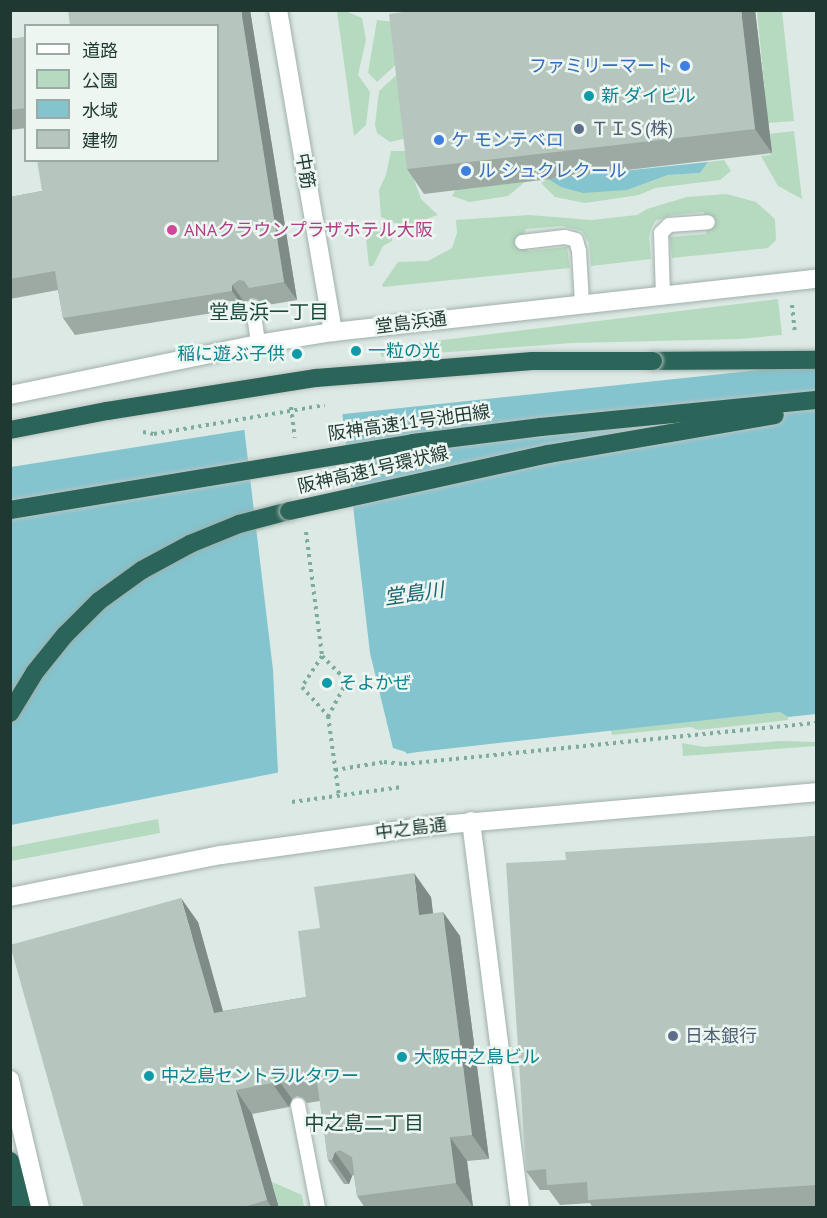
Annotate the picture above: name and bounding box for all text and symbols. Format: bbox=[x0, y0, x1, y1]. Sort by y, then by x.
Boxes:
legend bbox=[24, 24, 219, 162]
text: 道路 bbox=[82, 39, 118, 62]
place label: ファミリーマート bbox=[529, 55, 673, 77]
marker: ファミリーマート bbox=[678, 59, 692, 73]
text: 公園 bbox=[82, 69, 118, 92]
place label: 新 ダイビル bbox=[601, 85, 696, 107]
marker: 新 ダイビル bbox=[582, 89, 596, 103]
text: 水域 bbox=[82, 99, 118, 122]
place label: ＴＩＳ(株) bbox=[591, 118, 673, 140]
marker: ＴＩＳ(株) bbox=[572, 122, 586, 136]
text: 建物 bbox=[82, 129, 118, 152]
place label: ケ モンテベロ bbox=[451, 129, 564, 151]
marker: ケ モンテベロ bbox=[432, 133, 446, 147]
street label: 中筋 bbox=[291, 151, 319, 191]
place label: ル シュクレクール bbox=[478, 160, 627, 182]
marker: ル シュクレクール bbox=[459, 164, 473, 178]
place label: ANAクラウンプラザホテル大阪 bbox=[184, 219, 433, 241]
marker: ANAクラウンプラザホテル大阪 bbox=[165, 223, 179, 237]
district label: 堂島浜一丁目 bbox=[209, 300, 329, 324]
street label: 堂島浜通 bbox=[374, 308, 448, 338]
place label: 一粒の光 bbox=[368, 340, 440, 362]
place label: 稲に遊ぶ子供 bbox=[177, 343, 285, 365]
marker: 一粒の光 bbox=[349, 344, 363, 358]
marker: 稲に遊ぶ子供 bbox=[290, 347, 304, 361]
street label: 阪神高速11号池田線 bbox=[326, 401, 492, 445]
street label: 阪神高速1号環状線 bbox=[296, 442, 450, 498]
water label: 堂島川 bbox=[383, 578, 445, 610]
place label: そよかぜ bbox=[339, 672, 411, 694]
marker: そよかぜ bbox=[320, 676, 334, 690]
street label: 中之島通 bbox=[374, 814, 448, 844]
place label: 日本銀行 bbox=[685, 1025, 757, 1047]
marker: 日本銀行 bbox=[666, 1029, 680, 1043]
place label: 大阪中之島ビル bbox=[414, 1046, 540, 1068]
marker: 大阪中之島ビル bbox=[395, 1050, 409, 1064]
place label: 中之島セントラルタワー bbox=[161, 1065, 359, 1087]
marker: 中之島セントラルタワー bbox=[142, 1069, 156, 1083]
district label: 中之島二丁目 bbox=[304, 1111, 424, 1135]

